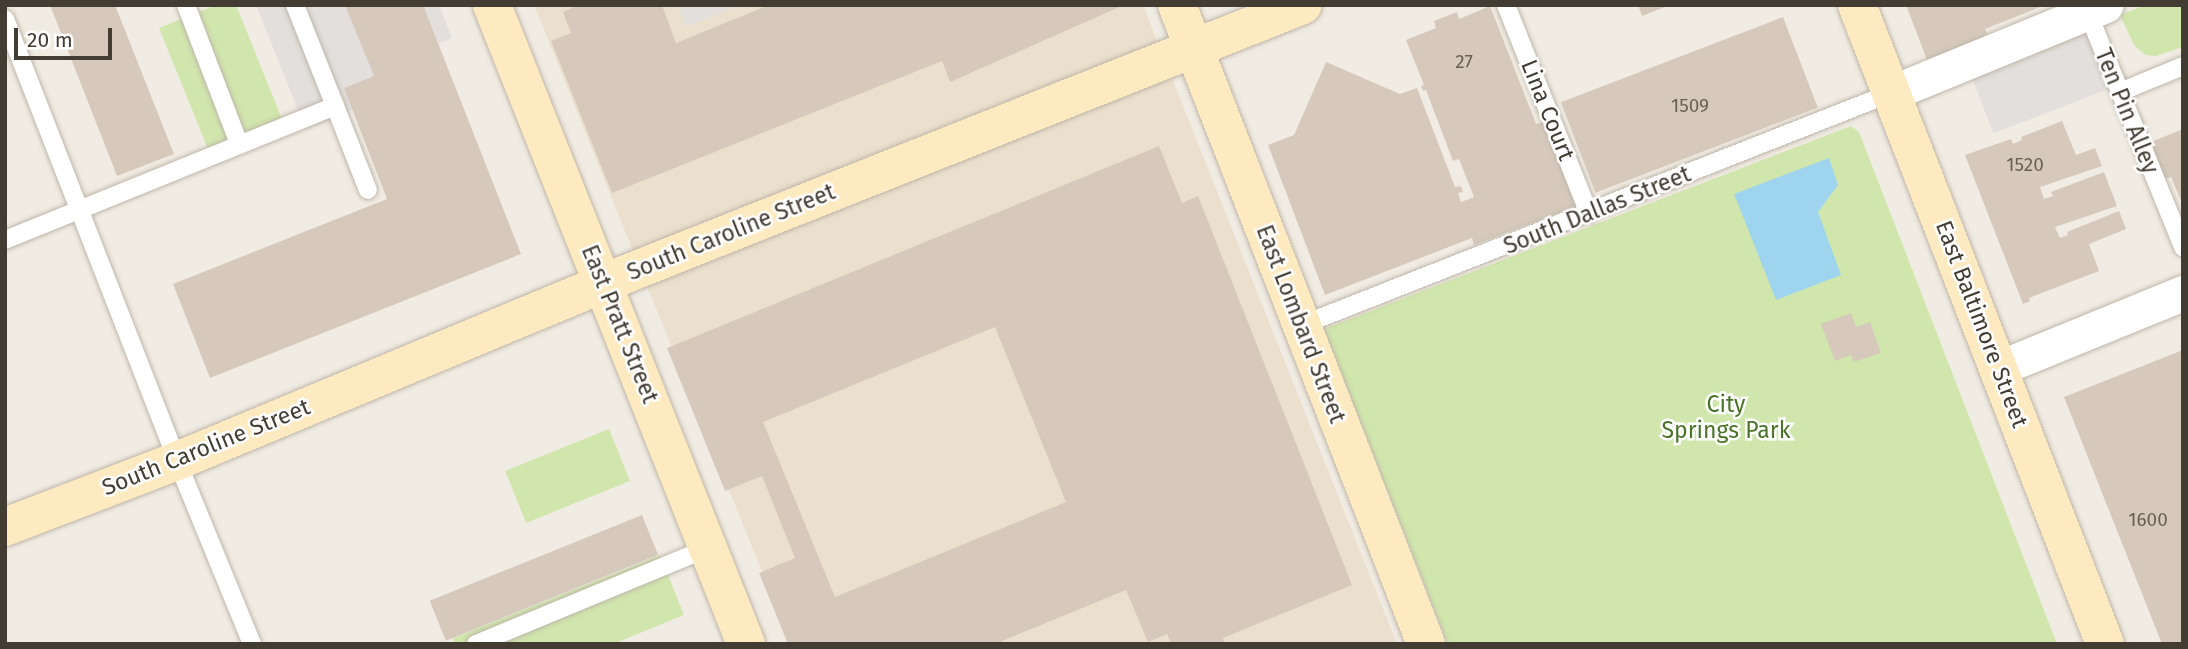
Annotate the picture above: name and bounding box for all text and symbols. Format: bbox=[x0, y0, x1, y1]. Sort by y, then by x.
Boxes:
scale bar bbox=[18, 14, 116, 58]
text: 20 m bbox=[27, 27, 73, 53]
street label: Ten Pin Alley bbox=[2089, 44, 2165, 178]
house number: 27 bbox=[1455, 51, 1473, 73]
street label: Lina Court bbox=[1515, 55, 1581, 165]
house number: 1509 bbox=[1671, 95, 1709, 117]
house number: 1520 bbox=[2006, 154, 2044, 176]
street label: South Dallas Street bbox=[1500, 160, 1694, 260]
street label: South Caroline Street bbox=[623, 178, 839, 286]
street label: East Baltimore Street bbox=[1930, 217, 2034, 431]
street label: East Lombard Street bbox=[1251, 221, 1351, 427]
street label: East Pratt Street bbox=[576, 241, 664, 407]
park label: City Springs Park bbox=[1662, 390, 1790, 444]
street label: South Caroline Street bbox=[98, 393, 314, 501]
house number: 1600 bbox=[2128, 509, 2168, 531]

